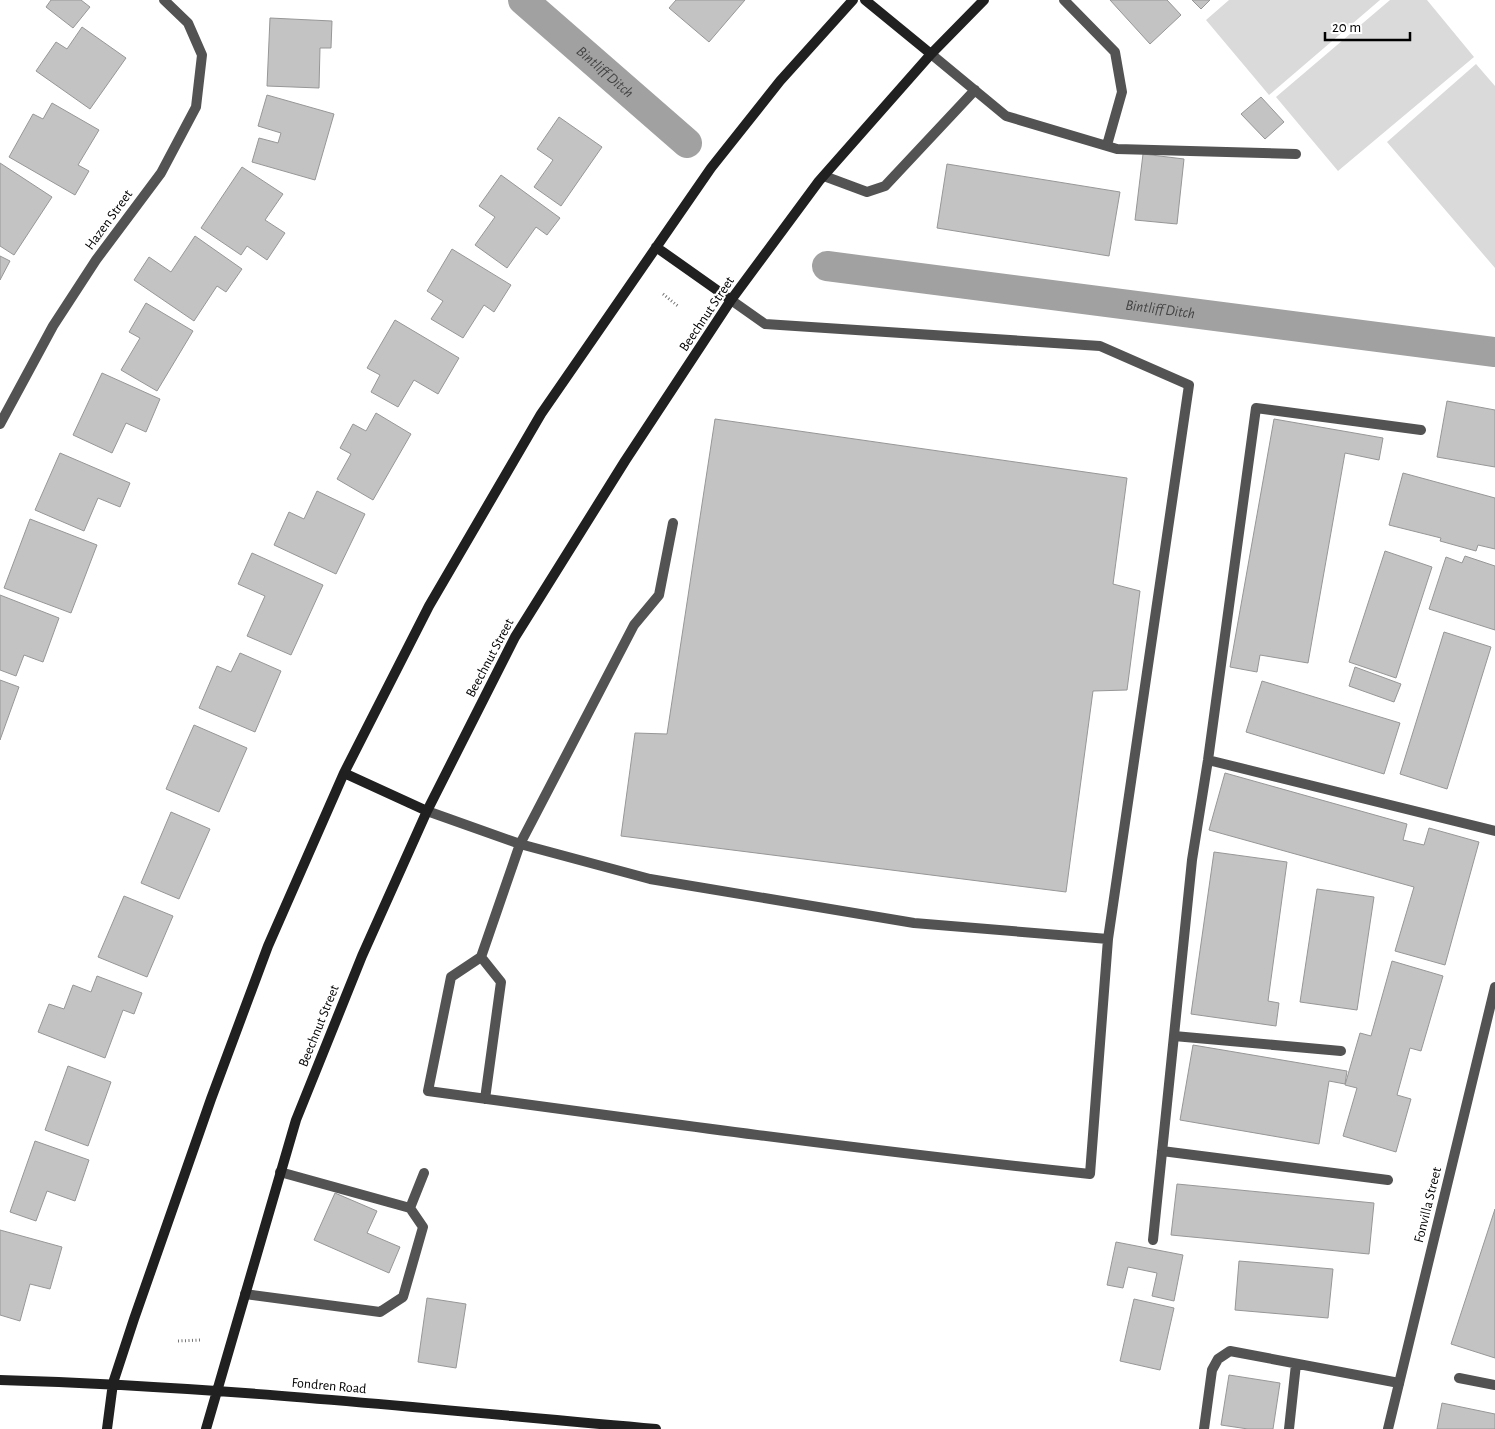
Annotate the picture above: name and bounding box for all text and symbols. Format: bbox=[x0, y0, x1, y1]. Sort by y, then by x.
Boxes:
scale bar bbox=[1325, 10, 1410, 42]
text: 20 m bbox=[1332, 20, 1361, 35]
water label: Bintliff Ditch bbox=[574, 43, 636, 100]
street label: Hazen Street bbox=[83, 187, 136, 253]
street label: Beechnut Street bbox=[677, 274, 737, 354]
water label: Bintliff Ditch bbox=[1125, 297, 1196, 321]
street label: Beechnut Street bbox=[463, 616, 517, 700]
street label: Beechnut Street bbox=[296, 983, 342, 1069]
street label: Fonvilla Street bbox=[1412, 1165, 1444, 1244]
street label: Fondren Road bbox=[291, 1376, 367, 1396]

